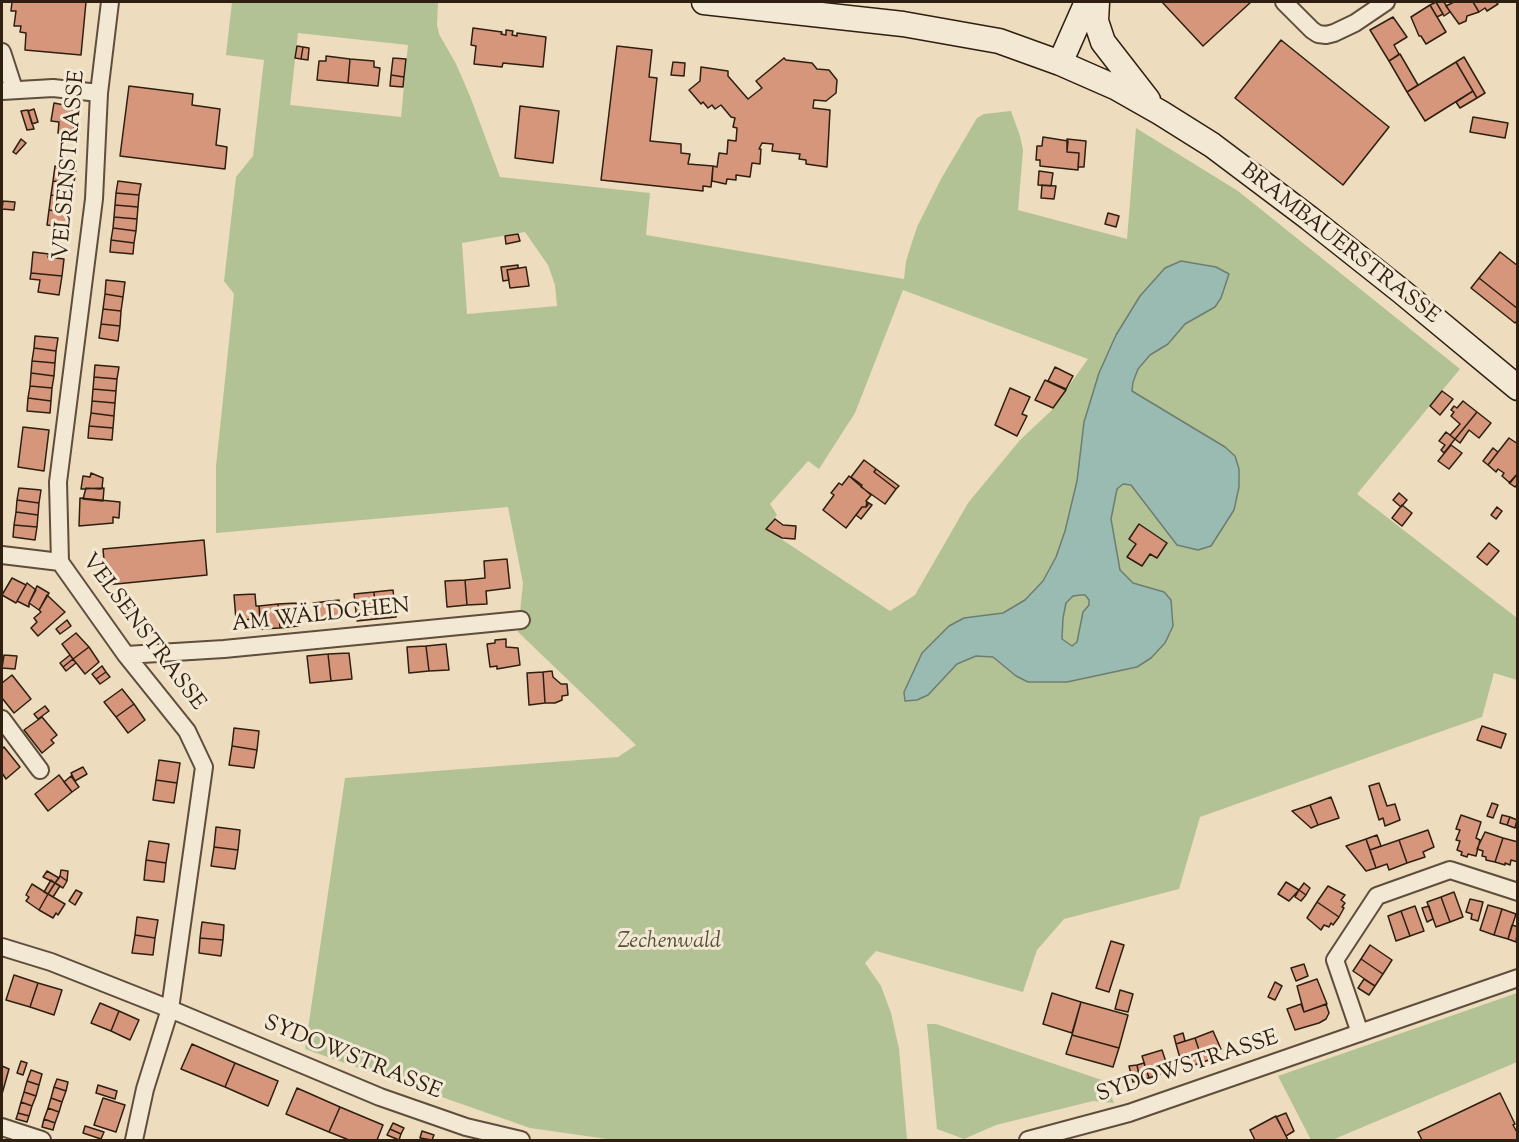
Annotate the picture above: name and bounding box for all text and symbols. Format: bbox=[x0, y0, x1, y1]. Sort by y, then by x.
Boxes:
street label: VELSENSTRASSE bbox=[50, 69, 92, 261]
street label: BRAMBAUERSTRASSE bbox=[1234, 159, 1444, 331]
street label: VELSENSTRASSE bbox=[74, 549, 210, 717]
street label: AM WÄLDCHEN bbox=[231, 595, 411, 639]
park label: Zechenwald bbox=[617, 930, 721, 956]
street label: SYDOWSTRASSE bbox=[259, 1011, 445, 1107]
street label: SYDOWSTRASSE bbox=[1094, 1026, 1282, 1110]

